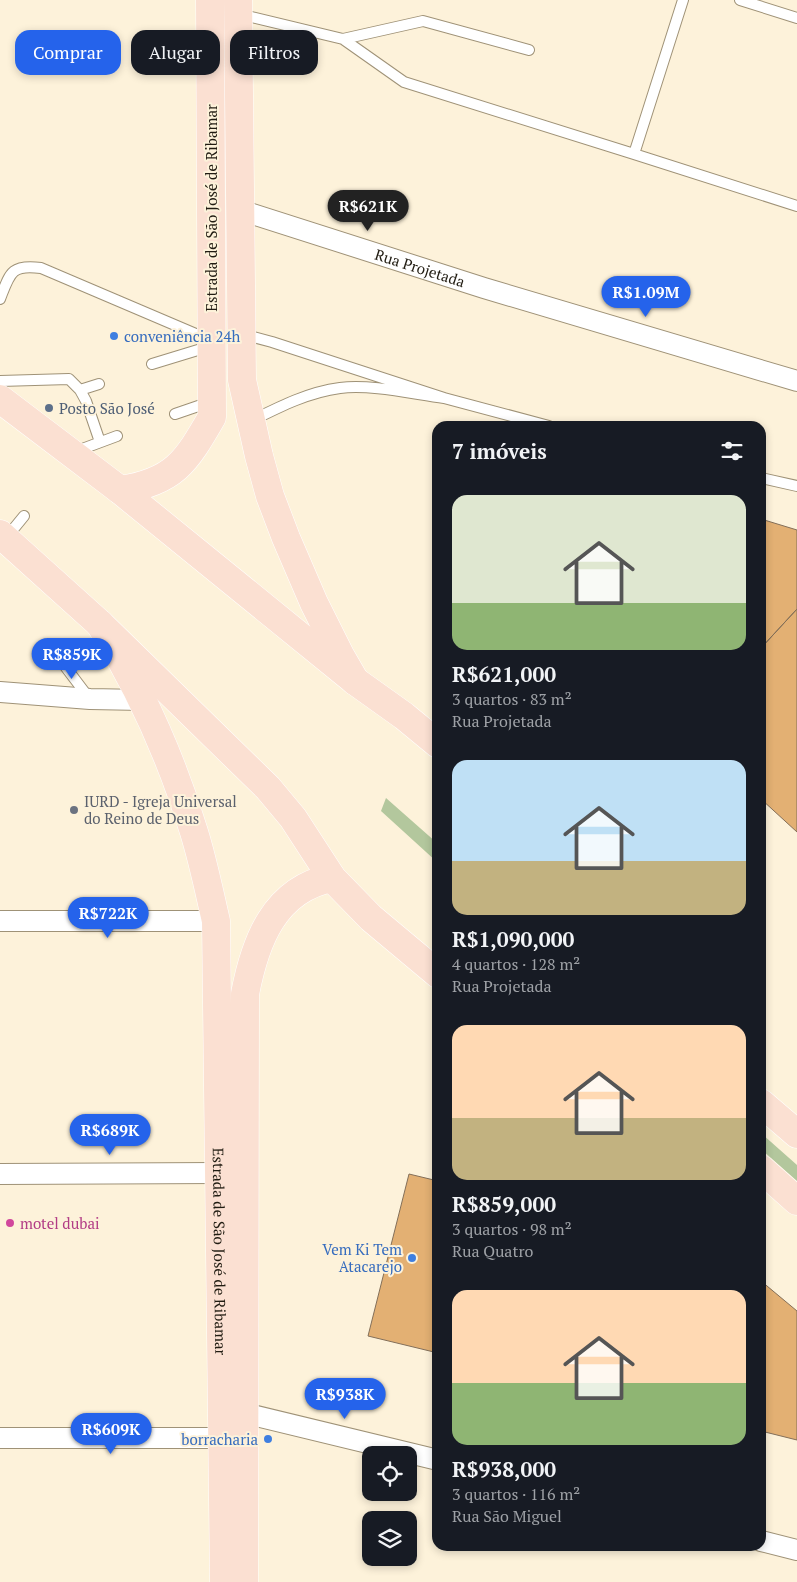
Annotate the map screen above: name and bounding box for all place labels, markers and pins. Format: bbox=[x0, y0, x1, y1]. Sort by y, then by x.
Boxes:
pin: R$621K bbox=[327, 190, 409, 232]
pin: R$1.09M bbox=[600, 276, 692, 318]
place label: conveniência 24h bbox=[124, 326, 240, 346]
marker: conveniência 24h bbox=[108, 330, 120, 342]
place label: Posto São José bbox=[59, 398, 155, 418]
marker: Posto São José bbox=[43, 402, 55, 414]
pin: R$859K bbox=[31, 638, 113, 680]
place label: IURD - Igreja Universal do Reino de Deus bbox=[84, 791, 237, 828]
marker: IURD - Igreja Universal do Reino de Deus bbox=[68, 804, 80, 816]
pin: R$722K bbox=[67, 896, 149, 939]
pin: R$689K bbox=[69, 1114, 151, 1156]
place label: motel dubai bbox=[20, 1213, 100, 1233]
marker: motel dubai bbox=[4, 1217, 16, 1229]
place label: Vem Ki Tem Atacarejo bbox=[322, 1239, 402, 1276]
marker: Vem Ki Tem Atacarejo bbox=[406, 1252, 418, 1264]
pin: R$938K bbox=[304, 1378, 386, 1420]
pin: R$609K bbox=[70, 1412, 152, 1455]
place label: borracharia bbox=[181, 1429, 258, 1449]
marker: borracharia bbox=[262, 1433, 274, 1445]

